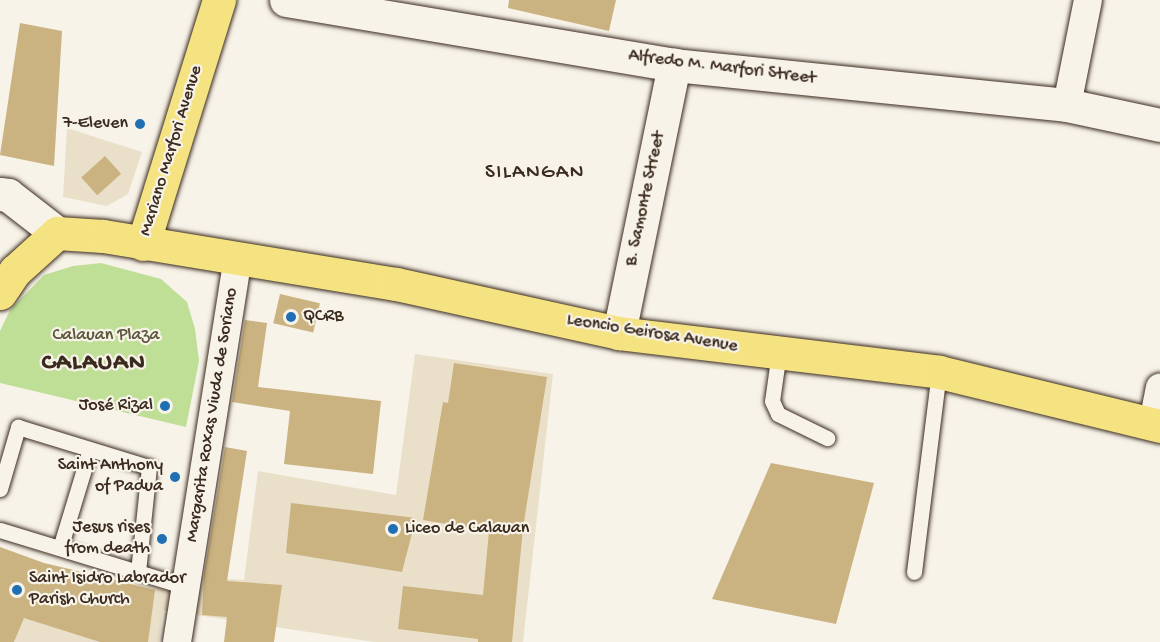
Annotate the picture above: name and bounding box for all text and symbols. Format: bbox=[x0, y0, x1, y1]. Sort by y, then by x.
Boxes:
street label: Alfredo M. Marfori Street bbox=[627, 46, 817, 90]
street label: Mariano Marfori Avenue bbox=[136, 63, 208, 239]
place label: 7-Eleven bbox=[63, 113, 128, 135]
marker: 7-Eleven bbox=[133, 117, 147, 131]
street label: B. Samonte Street bbox=[621, 130, 671, 268]
district label: SILANGAN bbox=[485, 161, 585, 187]
street label: Margarita Roxas Viuda de Soriano bbox=[182, 286, 244, 544]
place label: QCRB bbox=[303, 306, 343, 328]
marker: QCRB bbox=[284, 310, 298, 324]
street label: Leoncio Geirosa Avenue bbox=[565, 310, 739, 358]
park label: Calauan Plaza bbox=[53, 325, 159, 347]
district label: CALAUAN bbox=[42, 350, 146, 378]
place label: José Rizal bbox=[79, 395, 153, 417]
marker: José Rizal bbox=[158, 399, 172, 413]
place label: Saint Anthony of Padua bbox=[58, 456, 163, 498]
marker: Saint Anthony of Padua bbox=[168, 470, 182, 484]
place label: Jesus rises from death bbox=[65, 518, 150, 560]
place label: Liceo de Calauan bbox=[405, 518, 529, 540]
marker: Liceo de Calauan bbox=[386, 522, 400, 536]
marker: Jesus rises from death bbox=[155, 532, 169, 546]
place label: Saint Isidro Labrador Parish Church bbox=[29, 569, 185, 612]
marker: Saint Isidro Labrador Parish Church bbox=[10, 583, 24, 597]

